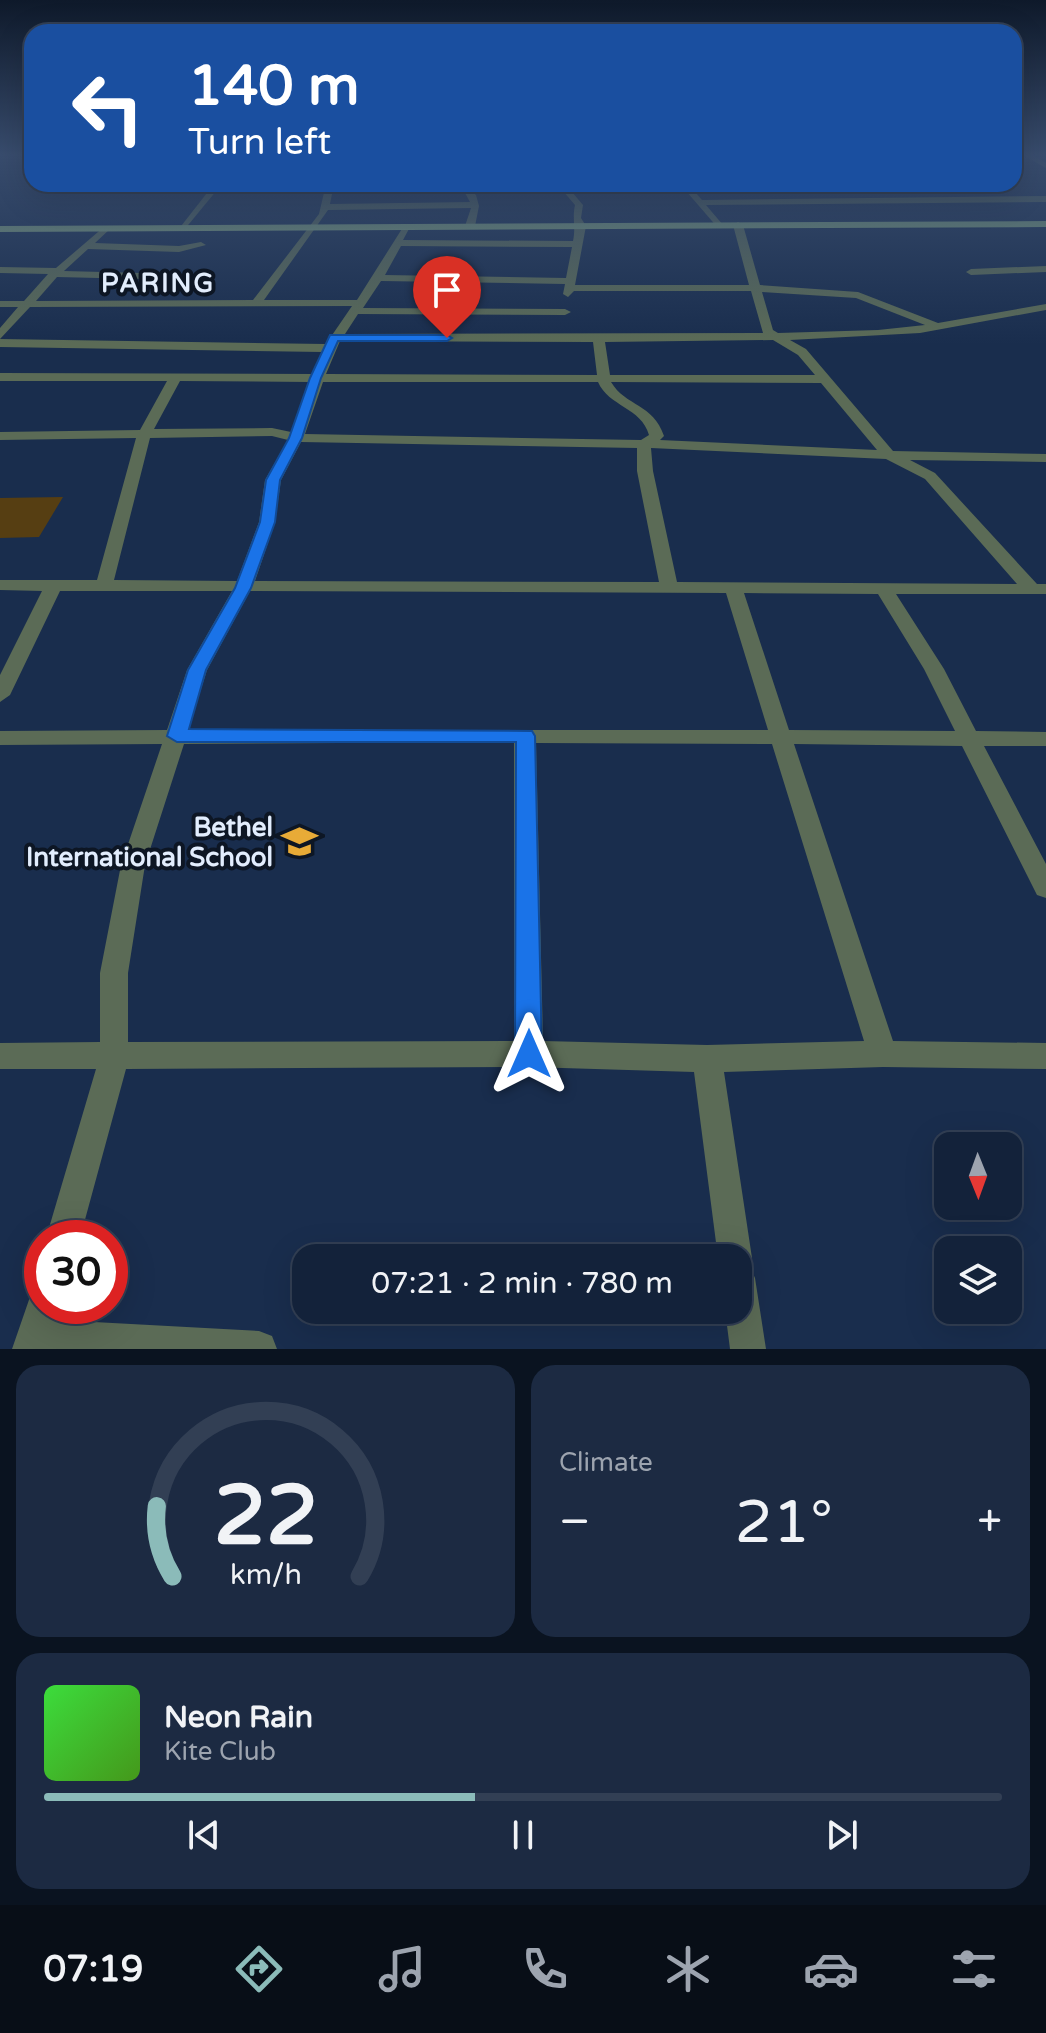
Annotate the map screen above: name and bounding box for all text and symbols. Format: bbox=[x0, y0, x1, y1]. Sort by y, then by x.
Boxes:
text: 140 m bbox=[188, 53, 359, 120]
icon: left bbox=[56, 56, 160, 160]
text: Turn left bbox=[188, 121, 331, 164]
pin bbox=[413, 256, 481, 338]
district label: PARING bbox=[101, 268, 215, 299]
icon: arrive bbox=[425, 268, 469, 312]
place label: Bethel International School bbox=[26, 812, 273, 873]
school or university icon: Bethel International School bbox=[280, 823, 318, 861]
position arrow bbox=[487, 1012, 571, 1096]
north arrow bbox=[934, 1132, 1022, 1220]
map controls bbox=[934, 1132, 1022, 1324]
speed limit sign: 30 bbox=[24, 1220, 128, 1324]
button: layers bbox=[934, 1236, 1022, 1324]
text: 07:21 · 2 min · 780 m bbox=[371, 1265, 673, 1302]
text: Climate bbox=[559, 1447, 653, 1478]
text: 22 bbox=[213, 1467, 318, 1567]
text: 21° bbox=[735, 1487, 833, 1559]
text: − bbox=[559, 1496, 590, 1549]
text: + bbox=[977, 1496, 1002, 1549]
text: km/h bbox=[230, 1558, 301, 1592]
text: Neon Rain bbox=[164, 1699, 313, 1736]
text: Kite Club bbox=[164, 1736, 276, 1767]
icon: previous bbox=[182, 1813, 226, 1857]
icon: pause bbox=[501, 1813, 545, 1857]
icon: next bbox=[820, 1813, 864, 1857]
icon: directions bbox=[231, 1941, 287, 1997]
icon: music bbox=[374, 1941, 430, 1997]
icon: phone bbox=[517, 1941, 573, 1997]
icon: climate bbox=[660, 1941, 716, 1997]
icon: car bbox=[803, 1941, 859, 1997]
icon: filters bbox=[946, 1941, 1002, 1997]
text: 07:19 bbox=[44, 1948, 143, 1991]

